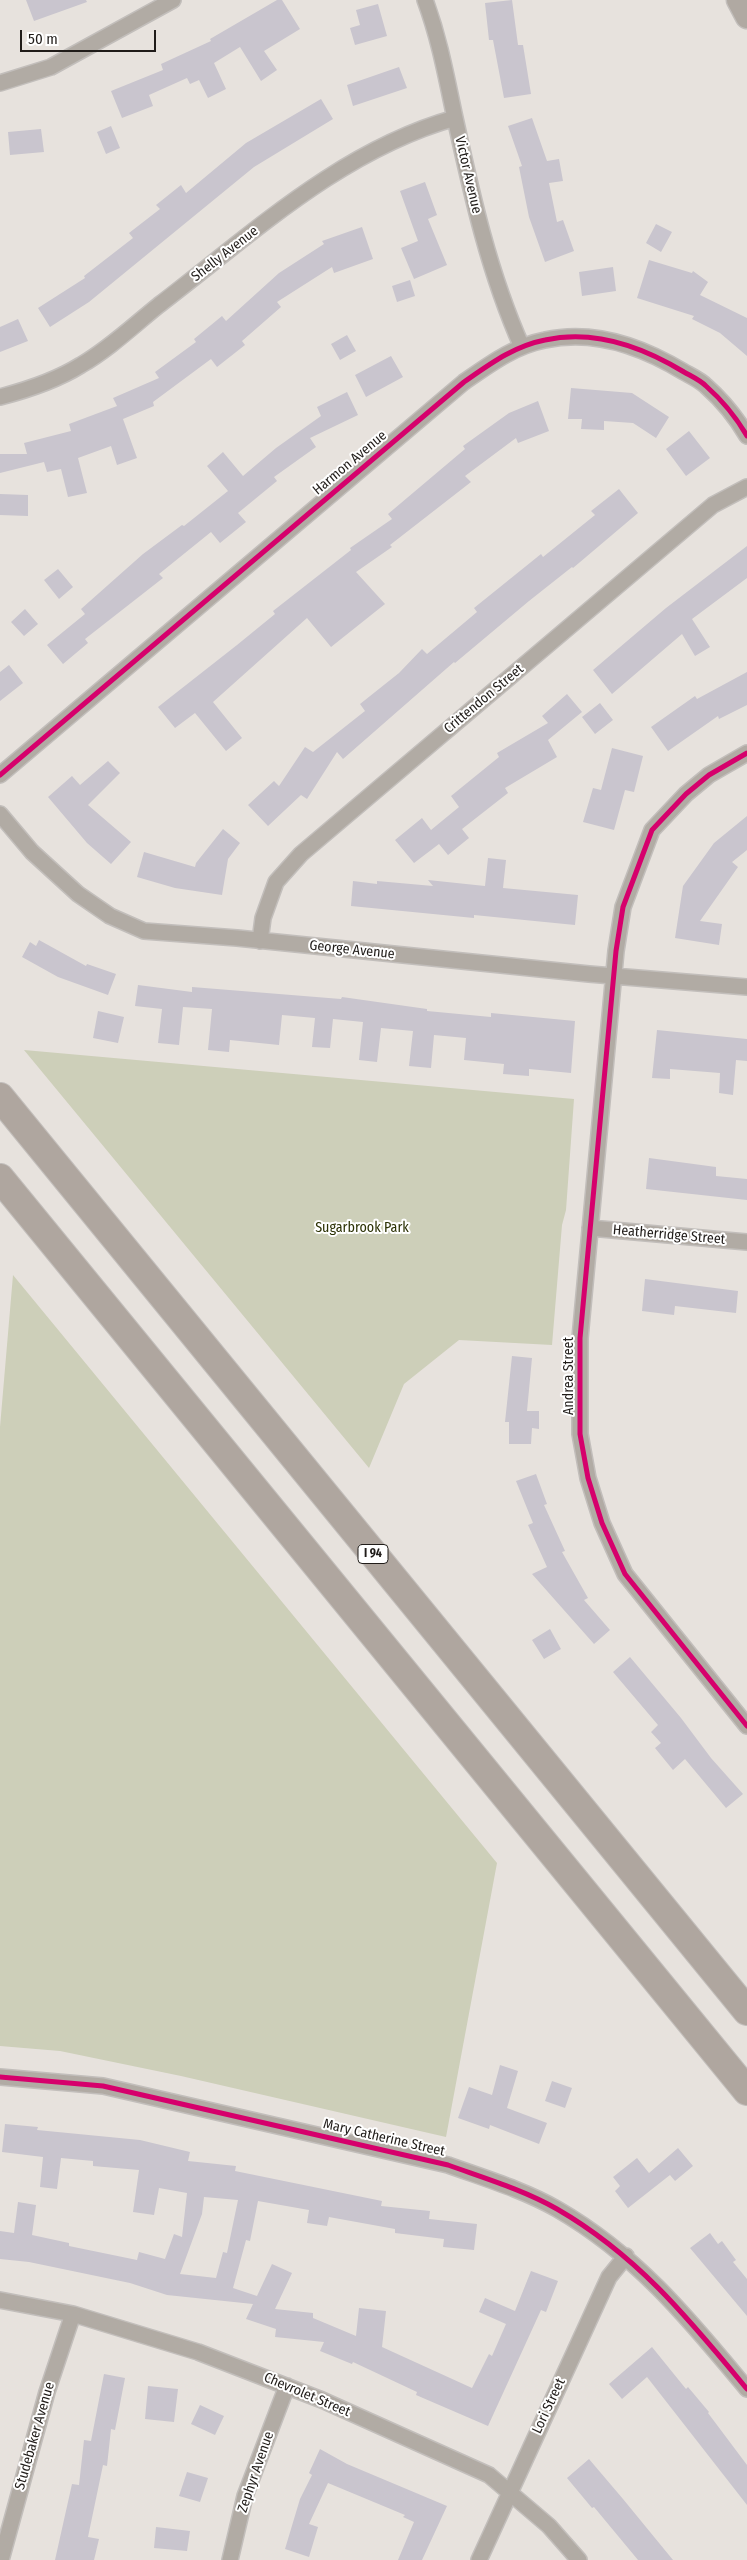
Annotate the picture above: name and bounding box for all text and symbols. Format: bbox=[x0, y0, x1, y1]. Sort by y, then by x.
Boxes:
scale bar bbox=[22, 20, 159, 52]
text: 50 m bbox=[28, 30, 58, 48]
street label: Victor Avenue bbox=[451, 135, 485, 215]
street label: Shelly Avenue bbox=[188, 223, 262, 285]
street label: Harmon Avenue bbox=[310, 427, 390, 499]
street label: Crittendon Street bbox=[441, 661, 527, 737]
street label: George Avenue bbox=[309, 937, 395, 963]
park label: Sugarbrook Park bbox=[315, 1220, 409, 1236]
street label: Heatherridge Street bbox=[612, 1222, 726, 1248]
street label: Andrea Street bbox=[561, 1337, 577, 1415]
road number: I 94 bbox=[358, 1545, 388, 1564]
street label: Mary Catherine Street bbox=[322, 2116, 446, 2160]
street label: Chevrolet Street bbox=[261, 2369, 353, 2421]
street label: Lori Street bbox=[529, 2376, 569, 2436]
street label: Studebaker Avenue bbox=[12, 2380, 58, 2492]
street label: Zephyr Avenue bbox=[234, 2429, 278, 2515]

